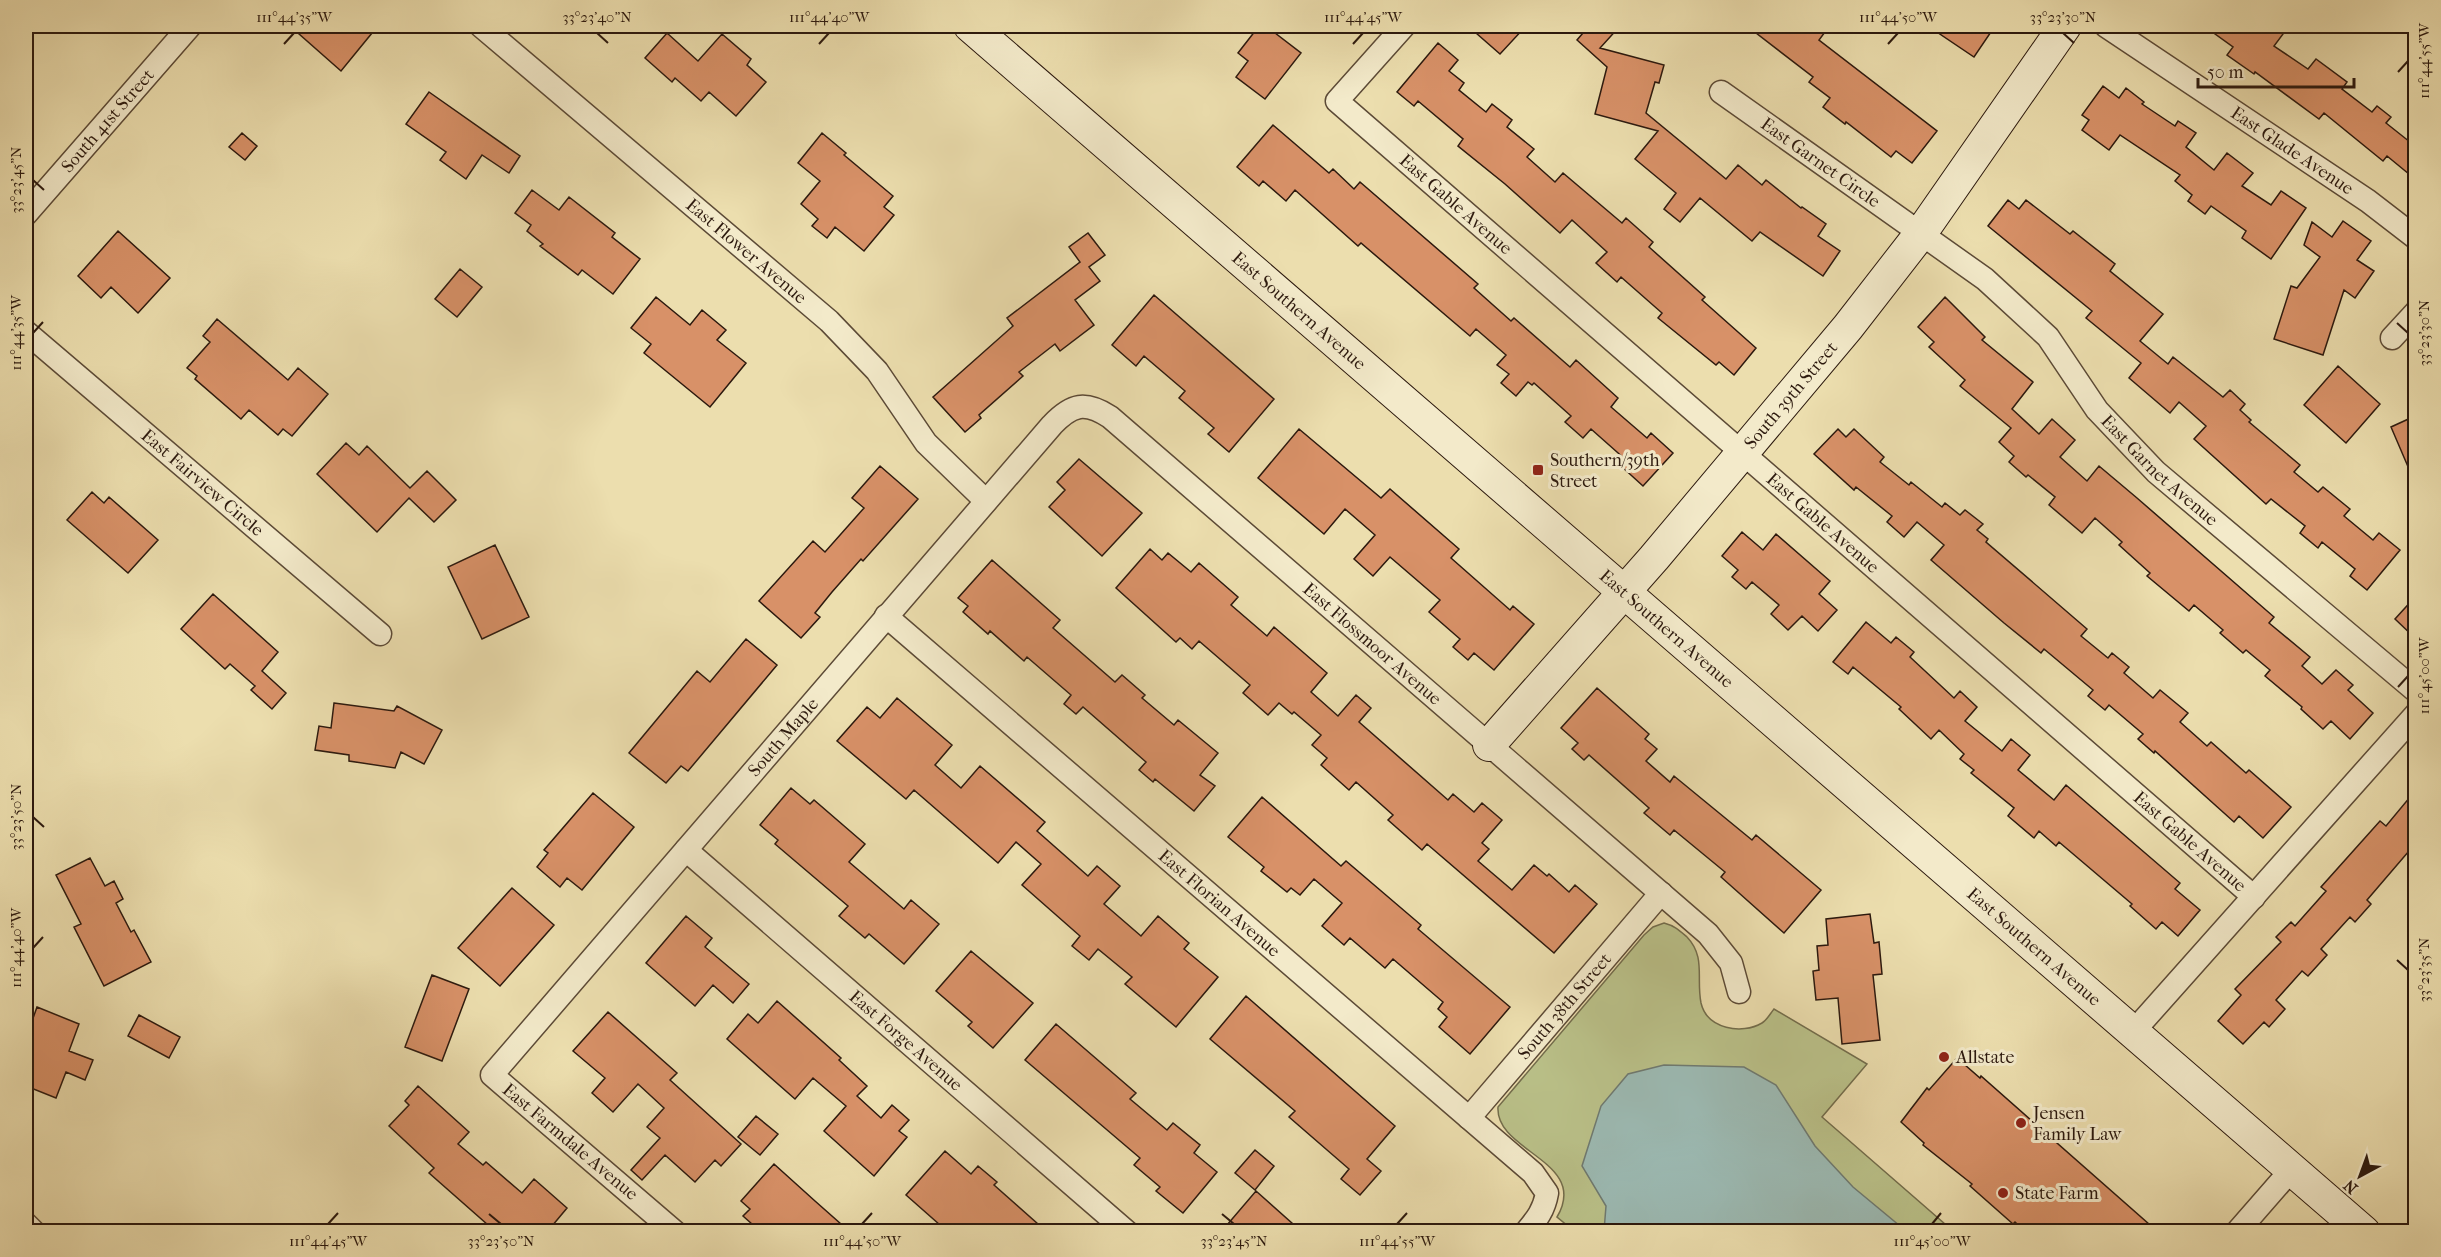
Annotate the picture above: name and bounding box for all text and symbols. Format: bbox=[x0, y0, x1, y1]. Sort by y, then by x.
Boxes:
text: 111°44'35"W bbox=[256, 8, 333, 26]
text: 33°23'40"N bbox=[562, 8, 632, 26]
text: 111°44'40"W bbox=[789, 8, 870, 26]
text: 111°44'45"W bbox=[1324, 8, 1403, 26]
text: 111°44'50"W bbox=[1859, 8, 1938, 26]
text: 33°23'30"N bbox=[2030, 8, 2097, 26]
text: 111°44'55"W bbox=[2415, 22, 2433, 99]
scale bar bbox=[2198, 51, 2354, 89]
text: 50 m bbox=[2207, 62, 2244, 83]
street label: South 41st Street bbox=[57, 64, 159, 177]
street label: East Glade Avenue bbox=[2227, 102, 2358, 199]
street label: East Garnet Circle bbox=[1757, 113, 1884, 212]
text: 33°23'45"N bbox=[7, 146, 25, 214]
street label: East Gable Avenue bbox=[1395, 150, 1517, 259]
street label: East Flower Avenue bbox=[682, 194, 811, 308]
street label: East Southern Avenue bbox=[1228, 247, 1370, 374]
text: 111°44'35"W bbox=[7, 294, 25, 371]
text: 33°23'30"N bbox=[2415, 299, 2433, 366]
street label: South 39th Street bbox=[1740, 337, 1842, 453]
street label: East Garnet Avenue bbox=[2097, 410, 2222, 530]
street label: East Fairview Circle bbox=[137, 425, 268, 541]
place label: Southern/39th Street bbox=[1550, 450, 1660, 492]
marker: Southern/39th Street bbox=[1531, 463, 1545, 477]
street label: East Gable Avenue bbox=[1762, 468, 1884, 577]
street label: East Southern Avenue bbox=[1595, 565, 1738, 692]
street label: East Flossmoor Avenue bbox=[1299, 578, 1446, 709]
text: 111°45'00"W bbox=[2415, 636, 2433, 714]
street label: South Maple bbox=[743, 694, 823, 781]
text: 33°23'50"N bbox=[7, 783, 25, 850]
street label: East Gable Avenue bbox=[2129, 787, 2251, 896]
street label: East Florian Avenue bbox=[1154, 845, 1285, 961]
street label: East Southern Avenue bbox=[1963, 883, 2105, 1010]
text: 111°44'40"W bbox=[7, 907, 25, 988]
text: 33°23'35"N bbox=[2415, 937, 2433, 1002]
street label: South 38th Street bbox=[1513, 948, 1616, 1064]
street label: East Forge Avenue bbox=[845, 986, 967, 1095]
place label: Allstate bbox=[1955, 1047, 2014, 1068]
marker: Allstate bbox=[1937, 1050, 1951, 1064]
street label: East Farmdale Avenue bbox=[498, 1079, 642, 1205]
place label: Jensen Family Law bbox=[2031, 1103, 2122, 1145]
marker: Jensen Family Law bbox=[2014, 1116, 2028, 1130]
north arrow bbox=[2330, 1146, 2390, 1206]
text: N bbox=[2339, 1175, 2361, 1198]
place label: State Farm bbox=[2015, 1183, 2099, 1204]
marker: State Farm bbox=[1996, 1186, 2010, 1200]
text: 111°44'45"W bbox=[289, 1232, 368, 1250]
text: 33°23'50"N bbox=[468, 1232, 535, 1250]
text: 111°44'50"W bbox=[823, 1232, 902, 1250]
text: 33°23'45"N bbox=[1200, 1232, 1268, 1250]
text: 111°44'55"W bbox=[1359, 1232, 1436, 1250]
text: 111°45'00"W bbox=[1894, 1232, 1972, 1250]

